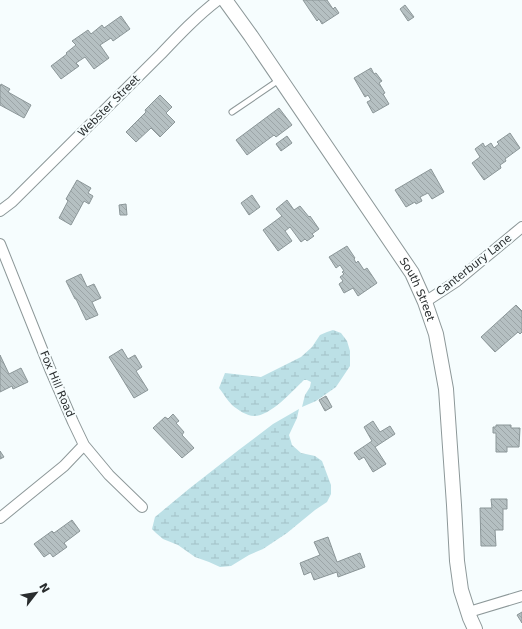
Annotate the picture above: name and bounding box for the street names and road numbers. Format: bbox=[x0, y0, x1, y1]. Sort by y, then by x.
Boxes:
street label: Webster Street bbox=[75, 72, 143, 140]
street label: Canterbury Lane bbox=[434, 231, 514, 298]
street label: South Street bbox=[397, 255, 438, 323]
street label: Fox Hill Road bbox=[37, 349, 77, 419]

